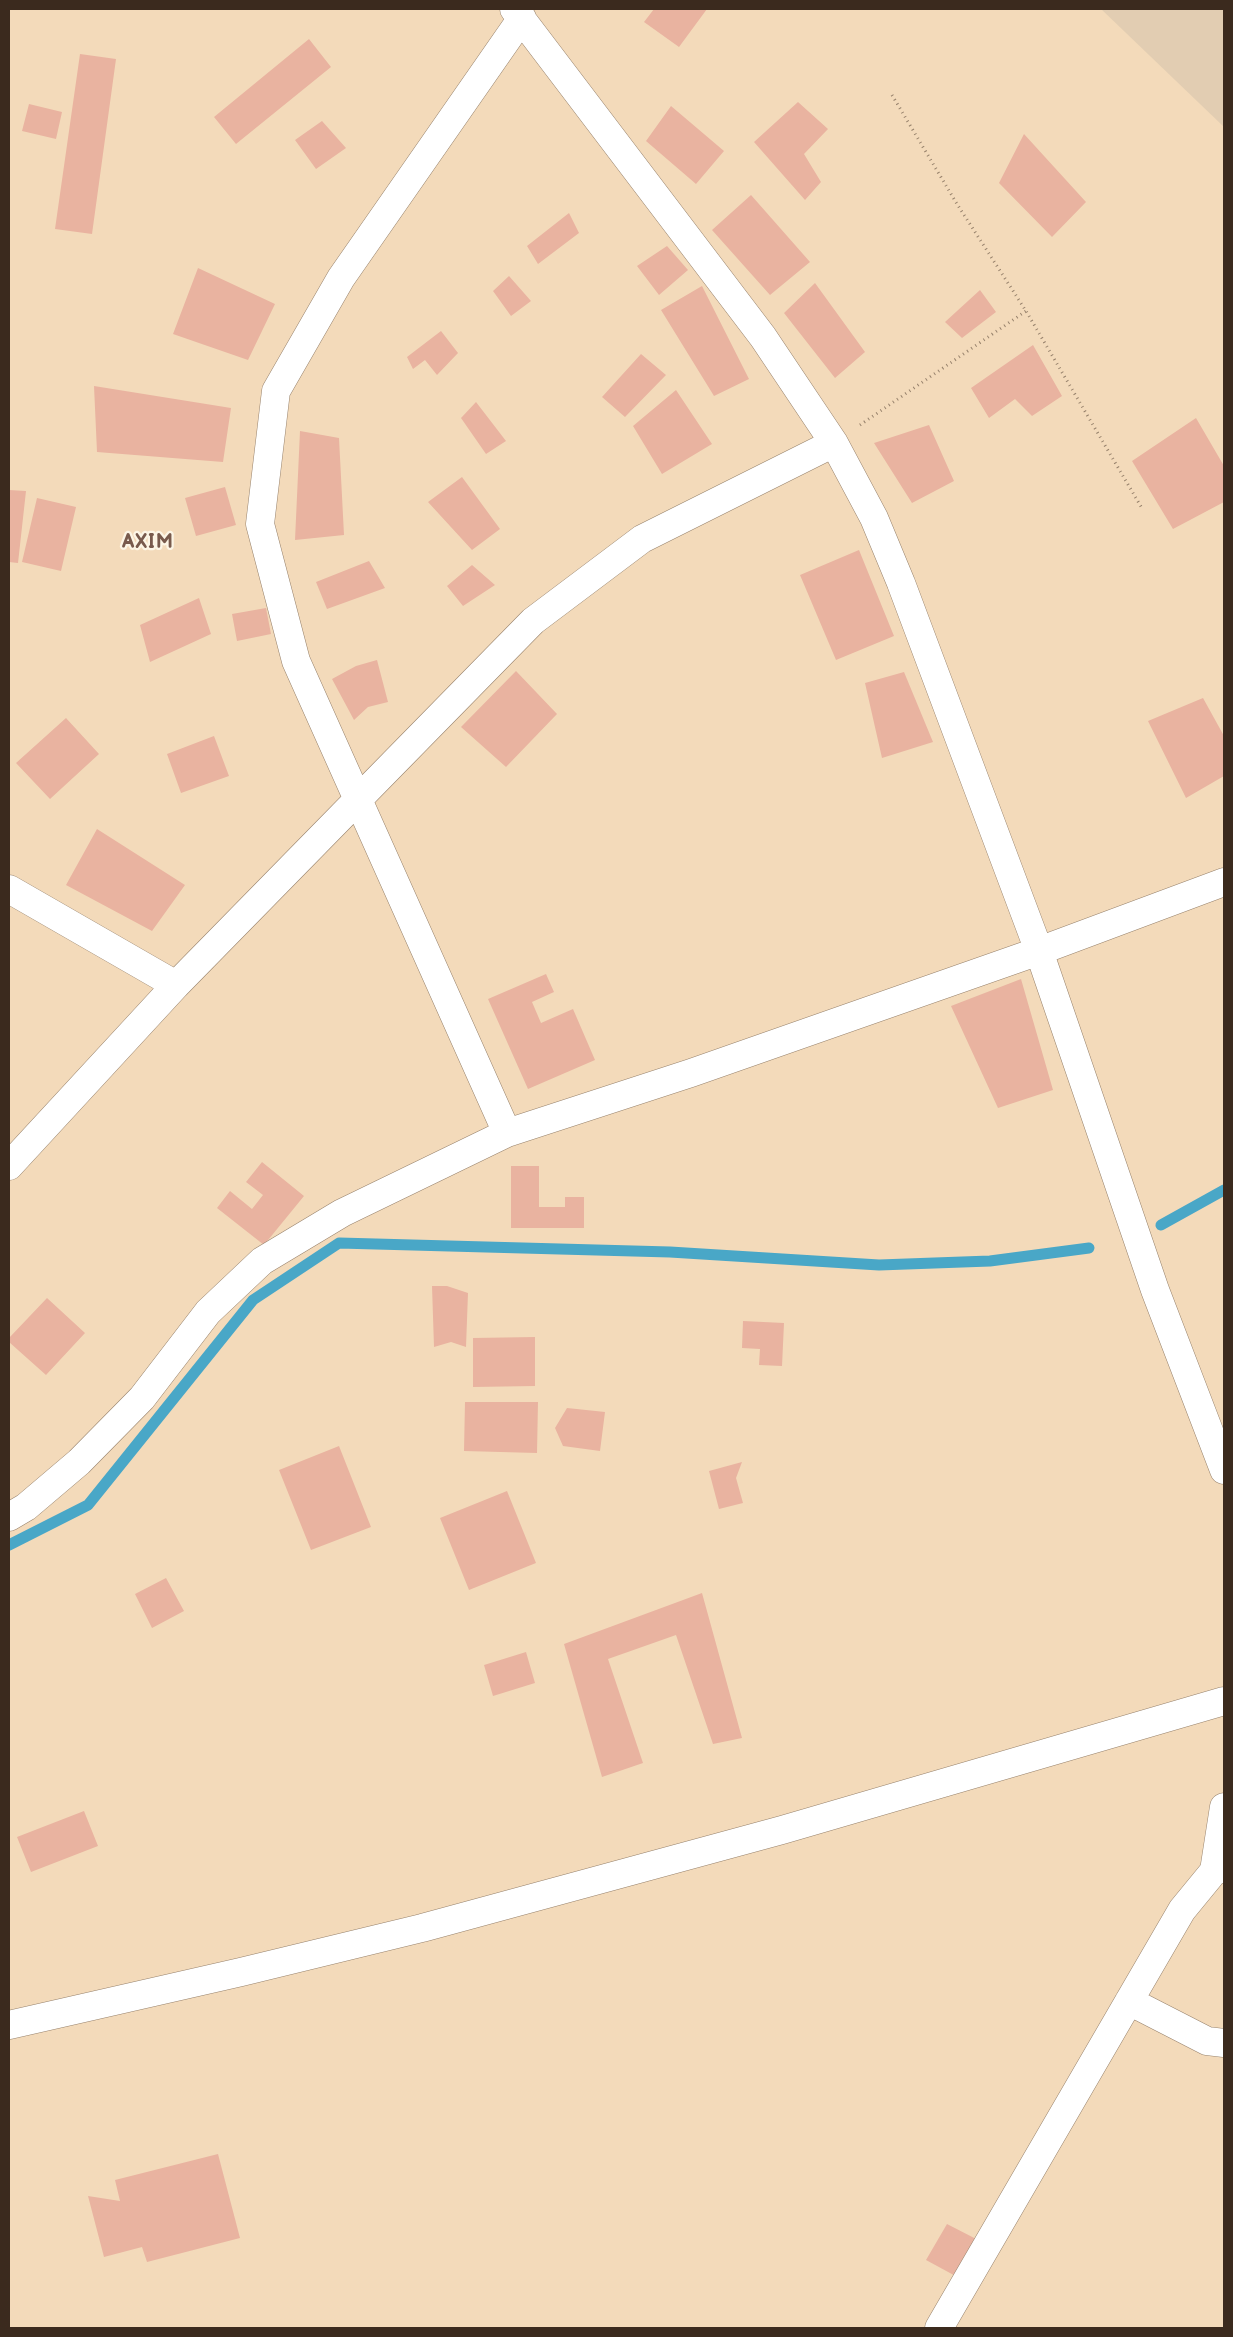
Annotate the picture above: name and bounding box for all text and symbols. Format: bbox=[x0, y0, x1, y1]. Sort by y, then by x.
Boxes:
district label: AXIM bbox=[121, 531, 175, 555]

